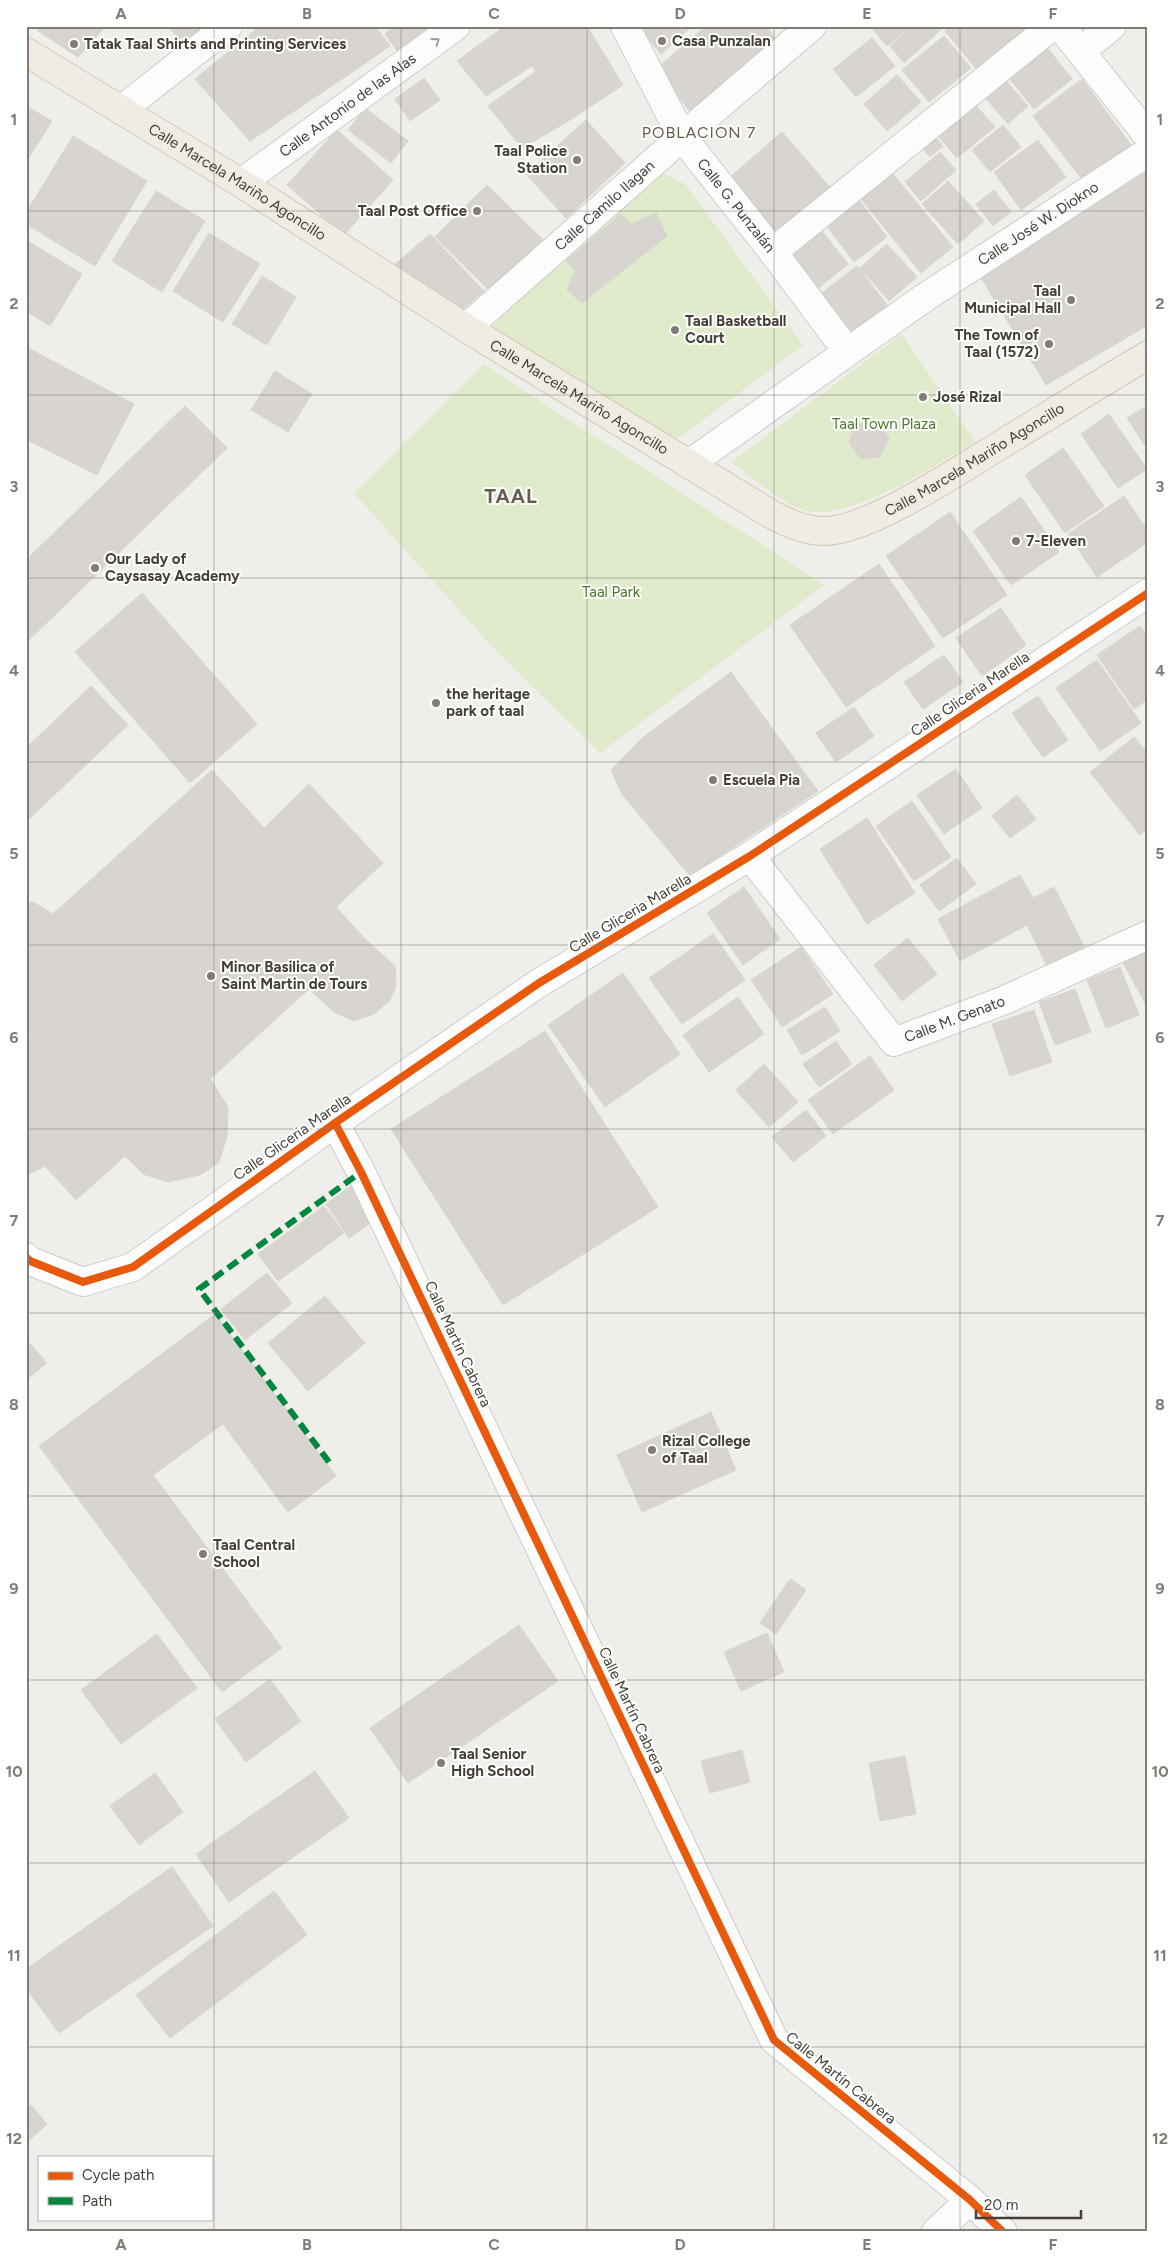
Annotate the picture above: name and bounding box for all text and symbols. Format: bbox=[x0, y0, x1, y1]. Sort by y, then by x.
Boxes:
text: A bbox=[115, 4, 127, 23]
text: B bbox=[302, 4, 312, 23]
text: C bbox=[488, 4, 500, 23]
text: D bbox=[674, 4, 686, 23]
text: E bbox=[862, 4, 872, 23]
text: F bbox=[1049, 4, 1058, 23]
place label: Casa Punzalan bbox=[672, 32, 771, 50]
place label: Tatak Taal Shirts and Printing Services bbox=[84, 35, 346, 53]
marker: Casa Punzalan bbox=[656, 35, 668, 47]
marker: Tatak Taal Shirts and Printing Services bbox=[68, 38, 80, 50]
one-way arrow bbox=[430, 38, 440, 47]
street label: Calle Antonio de las Alas bbox=[276, 49, 419, 161]
text: 1 bbox=[11, 110, 17, 129]
text: 1 bbox=[1157, 110, 1163, 129]
street label: Calle Marcela Mariño Agoncillo bbox=[145, 120, 330, 245]
district label: POBLACION 7 bbox=[642, 123, 756, 142]
place label: Taal Police Station bbox=[494, 142, 568, 177]
marker: Taal Police Station bbox=[571, 154, 583, 166]
street label: Calle G. Punzalán bbox=[693, 155, 779, 256]
street label: Calle Camilo Ilagan bbox=[551, 157, 658, 254]
street label: Calle José W. Diokno bbox=[974, 178, 1102, 269]
place label: Taal Post Office bbox=[358, 202, 468, 220]
marker: Taal Post Office bbox=[471, 205, 483, 217]
place label: Taal Municipal Hall bbox=[964, 282, 1061, 317]
text: 2 bbox=[9, 294, 19, 313]
marker: Taal Municipal Hall bbox=[1065, 294, 1077, 306]
text: 2 bbox=[1155, 294, 1165, 313]
place label: Taal Basketball Court bbox=[685, 312, 787, 347]
marker: Taal Basketball Court bbox=[669, 324, 681, 336]
place label: The Town of Taal (1572) bbox=[954, 326, 1039, 361]
street label: Calle Marcela Mariño Agoncillo bbox=[486, 336, 672, 459]
marker: The Town of Taal (1572) bbox=[1043, 338, 1055, 350]
place label: José Rizal bbox=[933, 388, 1001, 406]
marker: José Rizal bbox=[917, 391, 929, 403]
street label: Calle Marcela Mariño Agoncillo bbox=[882, 399, 1068, 520]
park label: Taal Town Plaza bbox=[832, 415, 936, 433]
text: 3 bbox=[10, 477, 19, 496]
text: 3 bbox=[1156, 477, 1165, 496]
district label: TAAL bbox=[484, 484, 538, 508]
place label: 7-Eleven bbox=[1026, 532, 1086, 550]
marker: 7-Eleven bbox=[1010, 535, 1022, 547]
place label: Our Lady of Caysasay Academy bbox=[105, 550, 240, 585]
marker: Our Lady of Caysasay Academy bbox=[89, 562, 101, 574]
park label: Taal Park bbox=[582, 583, 641, 601]
street label: Calle Gliceria Marella bbox=[907, 648, 1033, 740]
text: 4 bbox=[9, 661, 19, 680]
text: 4 bbox=[1155, 661, 1165, 680]
place label: the heritage park of taal bbox=[446, 685, 531, 720]
marker: the heritage park of taal bbox=[430, 697, 442, 709]
place label: Escuela Pia bbox=[723, 771, 800, 789]
marker: Escuela Pia bbox=[707, 774, 719, 786]
text: 5 bbox=[9, 844, 19, 863]
text: 5 bbox=[1155, 844, 1165, 863]
street label: Calle Gliceria Marella bbox=[566, 869, 694, 957]
place label: Minor Basilica of Saint Martin de Tours bbox=[221, 958, 367, 993]
marker: Minor Basilica of Saint Martin de Tours bbox=[205, 970, 217, 982]
street label: Calle M. Genato bbox=[902, 992, 1008, 1046]
text: 6 bbox=[9, 1028, 19, 1047]
text: 6 bbox=[1155, 1028, 1165, 1047]
street label: Calle Gliceria Marella bbox=[230, 1090, 354, 1184]
text: 7 bbox=[10, 1211, 19, 1230]
text: 7 bbox=[1156, 1211, 1165, 1230]
street label: Calle Martín Cabrera bbox=[421, 1278, 495, 1410]
text: 8 bbox=[9, 1395, 19, 1414]
text: 8 bbox=[1155, 1395, 1165, 1414]
place label: Rizal College of Taal bbox=[662, 1432, 751, 1467]
marker: Rizal College of Taal bbox=[646, 1444, 658, 1456]
place label: Taal Central School bbox=[213, 1536, 295, 1571]
marker: Taal Central School bbox=[197, 1548, 209, 1560]
text: 9 bbox=[9, 1579, 19, 1598]
text: 9 bbox=[1155, 1579, 1165, 1598]
street label: Calle Martín Cabrera bbox=[595, 1644, 669, 1776]
place label: Taal Senior High School bbox=[451, 1745, 534, 1780]
marker: Taal Senior High School bbox=[435, 1757, 447, 1769]
text: 10 bbox=[5, 1762, 23, 1781]
text: 10 bbox=[1151, 1762, 1169, 1781]
text: 11 bbox=[7, 1946, 21, 1965]
text: 11 bbox=[1153, 1946, 1167, 1965]
street label: Calle Martín Cabrera bbox=[782, 2028, 900, 2128]
text: 12 bbox=[6, 2129, 22, 2148]
text: 12 bbox=[1152, 2129, 1168, 2148]
legend bbox=[38, 2156, 212, 2220]
text: Cycle path bbox=[82, 2166, 154, 2184]
scale bar bbox=[976, 2188, 1082, 2220]
text: Path bbox=[82, 2192, 112, 2210]
text: 20 m bbox=[984, 2196, 1018, 2214]
text: A bbox=[115, 2235, 127, 2254]
text: B bbox=[302, 2235, 312, 2254]
text: C bbox=[488, 2235, 500, 2254]
text: D bbox=[674, 2235, 686, 2254]
text: E bbox=[862, 2235, 872, 2254]
text: F bbox=[1049, 2235, 1058, 2254]

